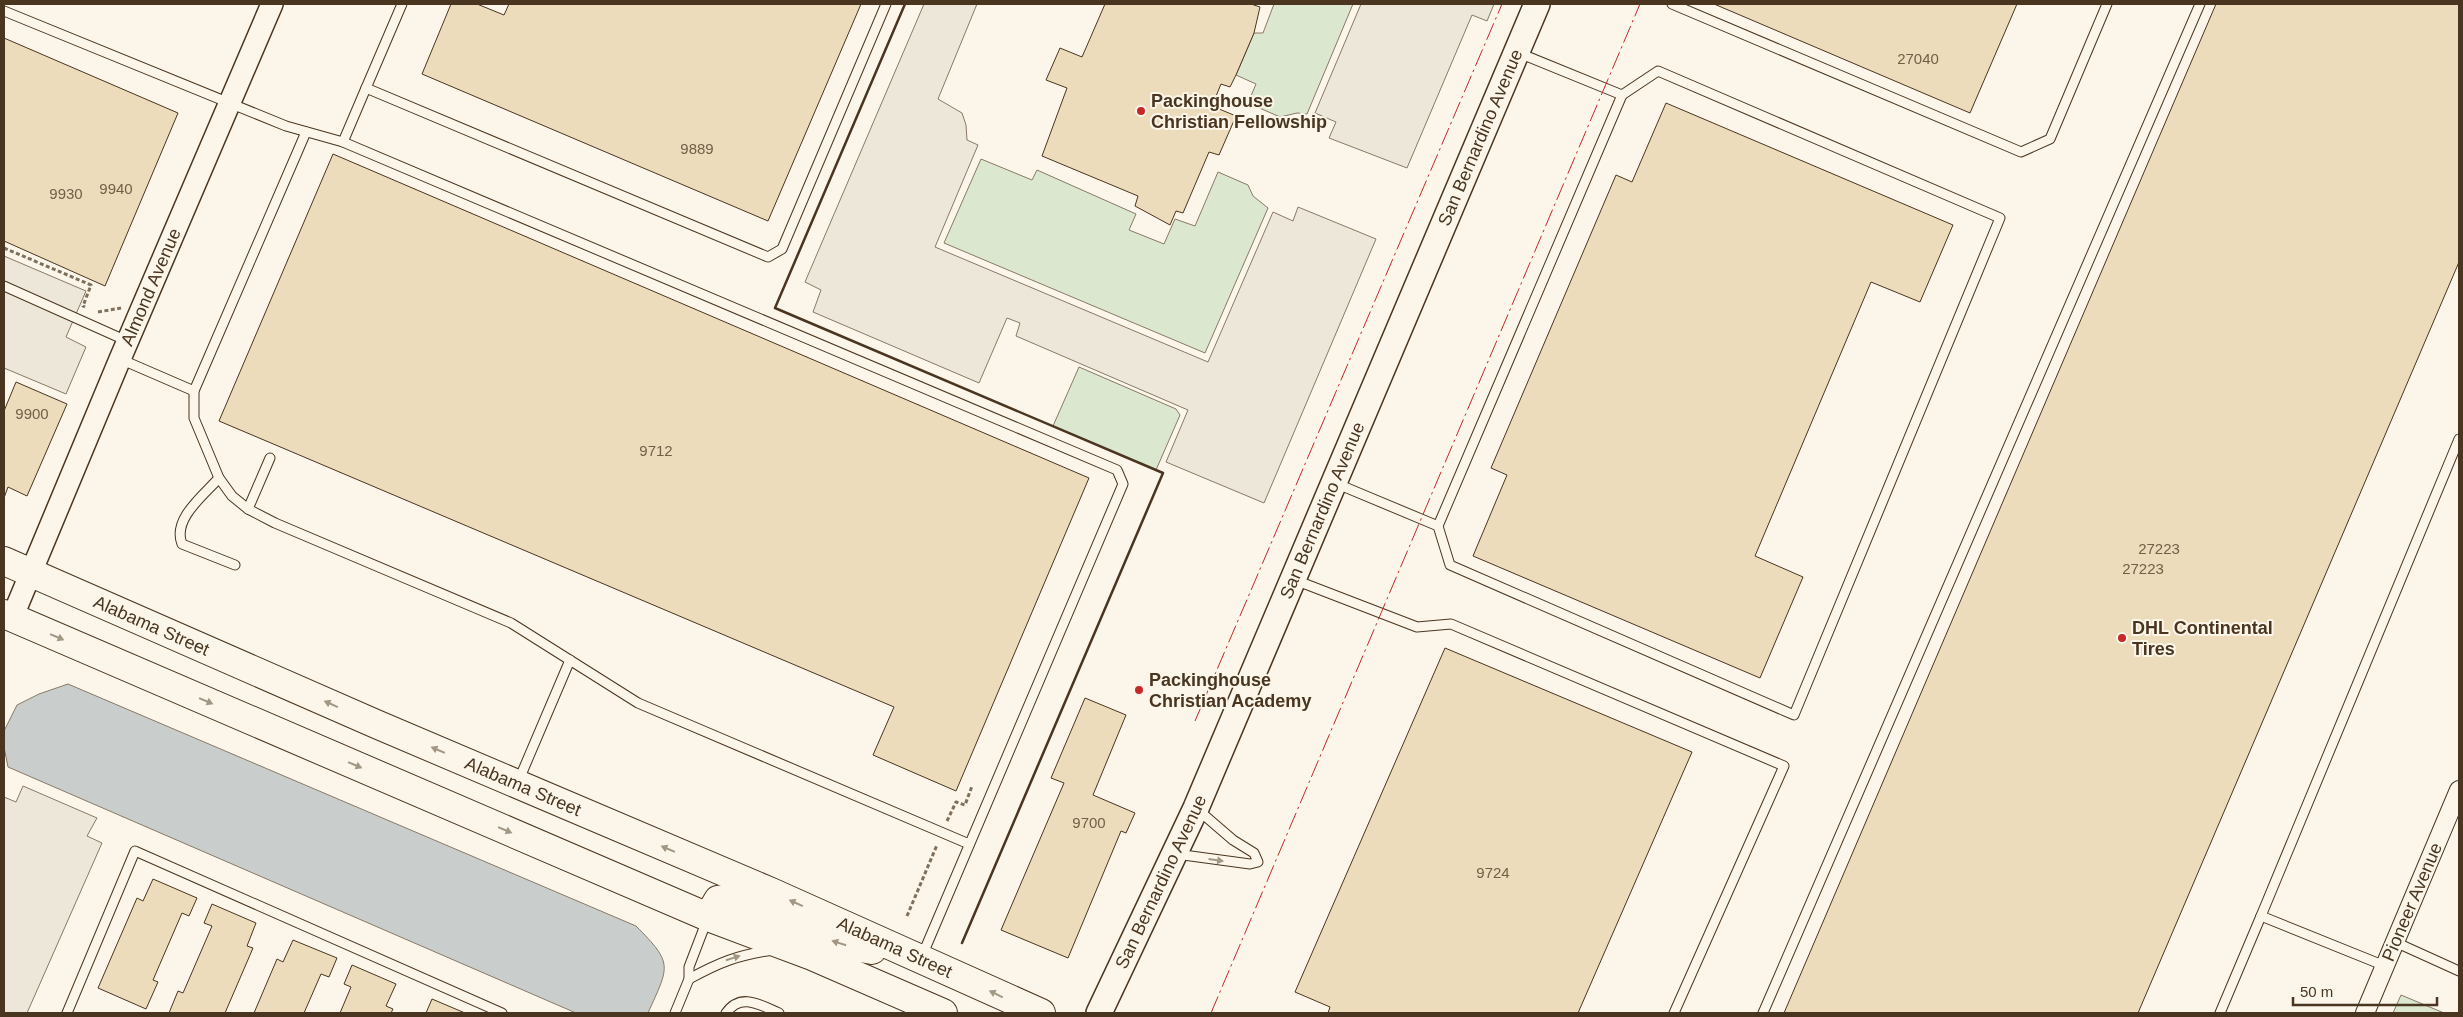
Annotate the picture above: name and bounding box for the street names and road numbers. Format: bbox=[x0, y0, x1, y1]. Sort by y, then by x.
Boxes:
street label: San Bernardino Avenue bbox=[1434, 46, 1527, 229]
street label: Almond Avenue bbox=[117, 225, 185, 349]
street label: San Bernardino Avenue bbox=[1276, 419, 1368, 602]
street label: Alabama Street bbox=[91, 592, 212, 660]
street label: Alabama Street bbox=[462, 753, 584, 820]
street label: San Bernardino Avenue bbox=[1111, 792, 1210, 972]
street label: Pioneer Avenue bbox=[2378, 840, 2446, 964]
street label: Alabama Street bbox=[834, 913, 956, 982]

